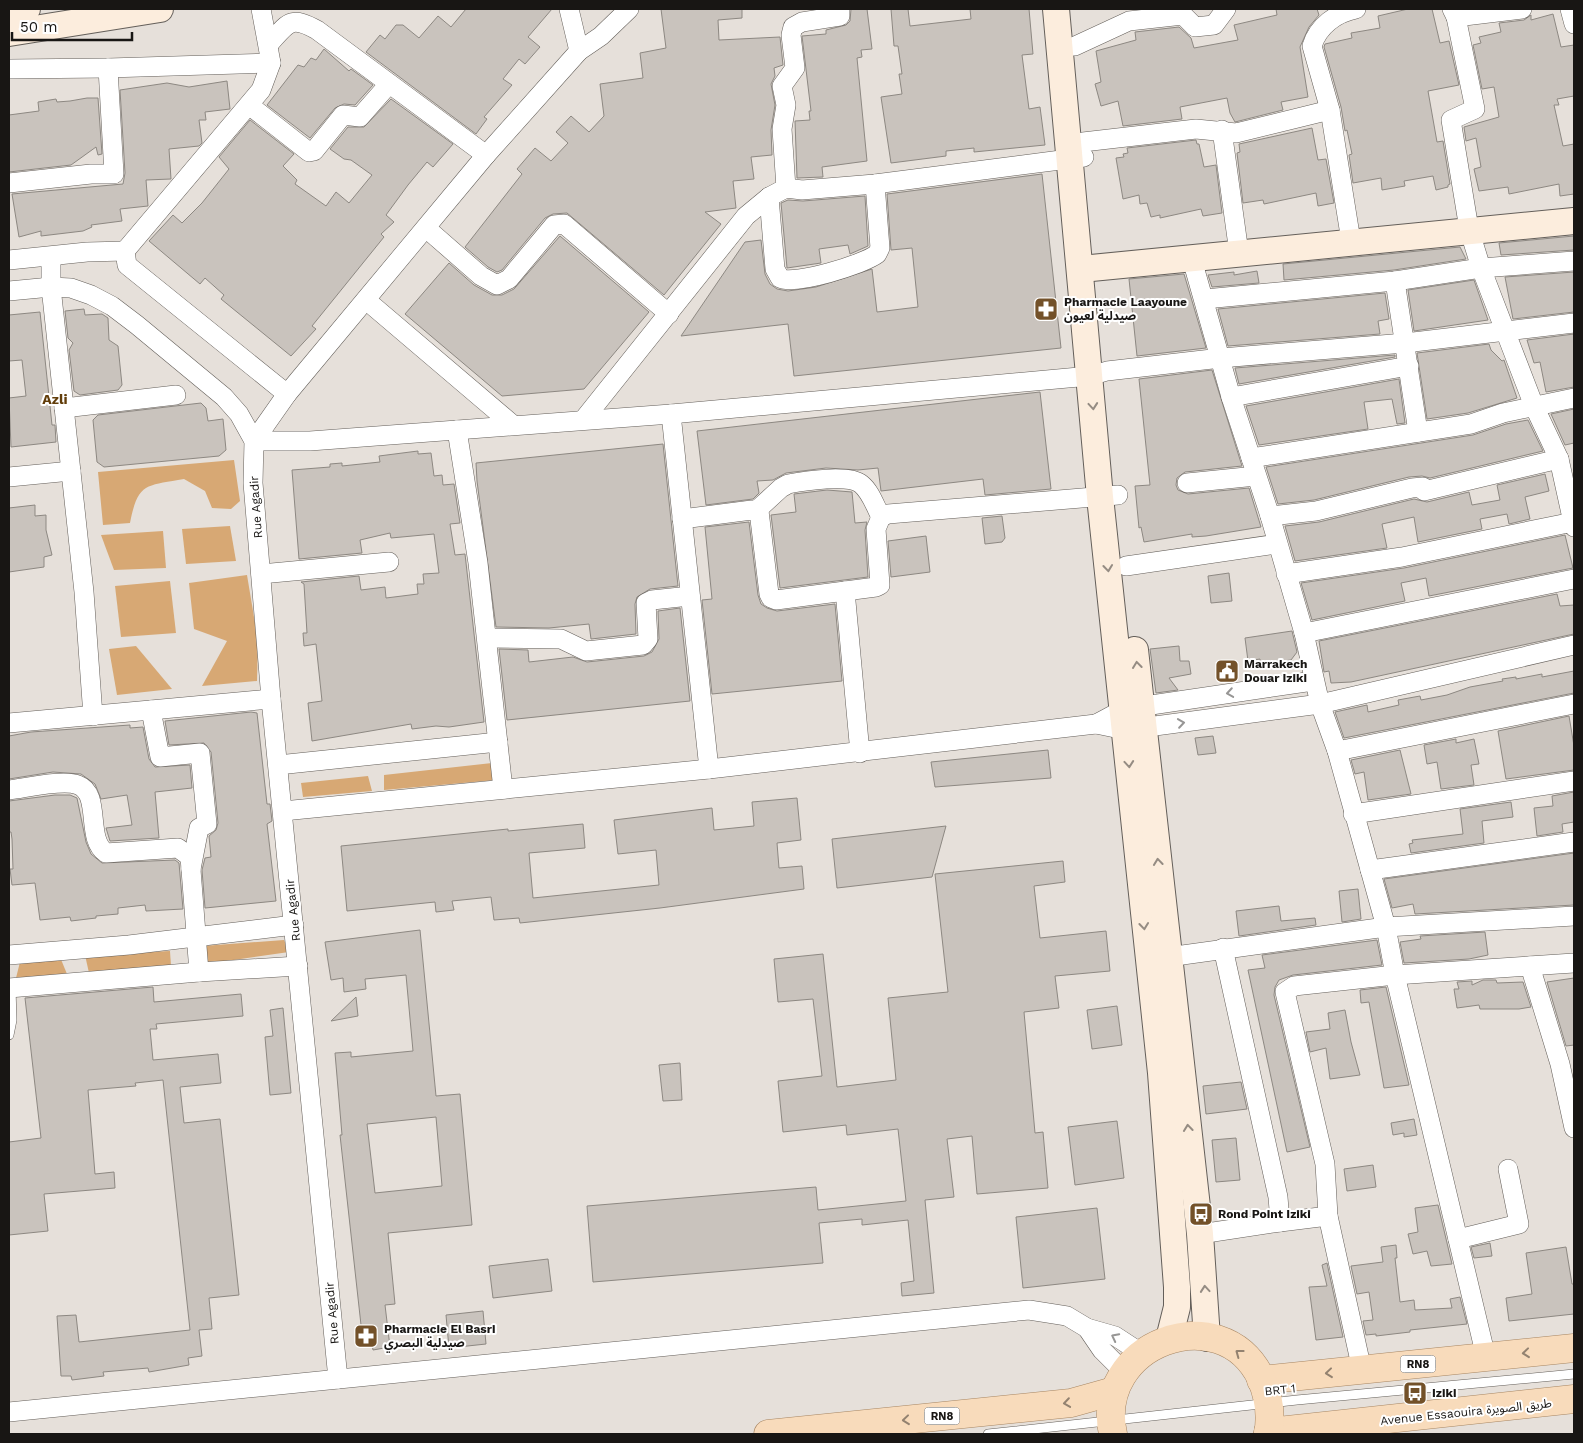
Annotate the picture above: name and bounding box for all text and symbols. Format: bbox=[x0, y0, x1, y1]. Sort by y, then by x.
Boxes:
scale bar bbox=[12, 10, 132, 42]
text: 50 m bbox=[20, 18, 57, 36]
place label: Pharmacie Laayoune صيدلية لعيون bbox=[1064, 295, 1187, 323]
pharmacy icon: Pharmacie Laayoune صيدلية لعيون bbox=[1033, 296, 1059, 322]
district label: Azli bbox=[42, 391, 68, 407]
one-way arrow bbox=[1087, 402, 1098, 410]
street label: Rue Agadir bbox=[247, 475, 265, 539]
one-way arrow bbox=[1102, 564, 1113, 572]
place label: Marrakech Douar Iziki bbox=[1244, 657, 1307, 685]
public building icon: Marrakech Douar Iziki bbox=[1214, 658, 1240, 684]
one-way arrow bbox=[1132, 661, 1143, 669]
one-way arrow bbox=[1226, 688, 1235, 698]
one-way arrow bbox=[1178, 718, 1186, 729]
one-way arrow bbox=[1123, 760, 1134, 768]
one-way arrow bbox=[1153, 857, 1164, 865]
street label: Rue Agadir bbox=[283, 878, 303, 942]
one-way arrow bbox=[1138, 922, 1149, 930]
one-way arrow bbox=[1183, 1123, 1194, 1131]
bus stop icon: Rond Point Iziki bbox=[1188, 1201, 1214, 1227]
place label: Rond Point Iziki bbox=[1218, 1207, 1311, 1221]
street label: Rue Agadir bbox=[322, 1281, 342, 1345]
one-way arrow bbox=[1199, 1285, 1210, 1293]
place label: Pharmacie El Basri صيدلية البصري bbox=[384, 1322, 495, 1353]
pharmacy icon: Pharmacie El Basri صيدلية البصري bbox=[353, 1323, 379, 1349]
one-way arrow bbox=[1112, 1333, 1121, 1343]
one-way arrow bbox=[1521, 1347, 1529, 1358]
one-way arrow bbox=[1235, 1350, 1245, 1359]
road number: RN8 bbox=[1400, 1356, 1436, 1372]
one-way arrow bbox=[1325, 1368, 1333, 1379]
bus stop icon: Iziki bbox=[1402, 1380, 1428, 1406]
street label: BRT 1 bbox=[1264, 1381, 1296, 1399]
place label: Iziki bbox=[1432, 1386, 1456, 1400]
street label: Avenue Essaouira طريق الصويرة bbox=[1380, 1396, 1553, 1429]
one-way arrow bbox=[1063, 1397, 1071, 1408]
road number: RN8 bbox=[924, 1408, 960, 1424]
one-way arrow bbox=[901, 1414, 909, 1425]

